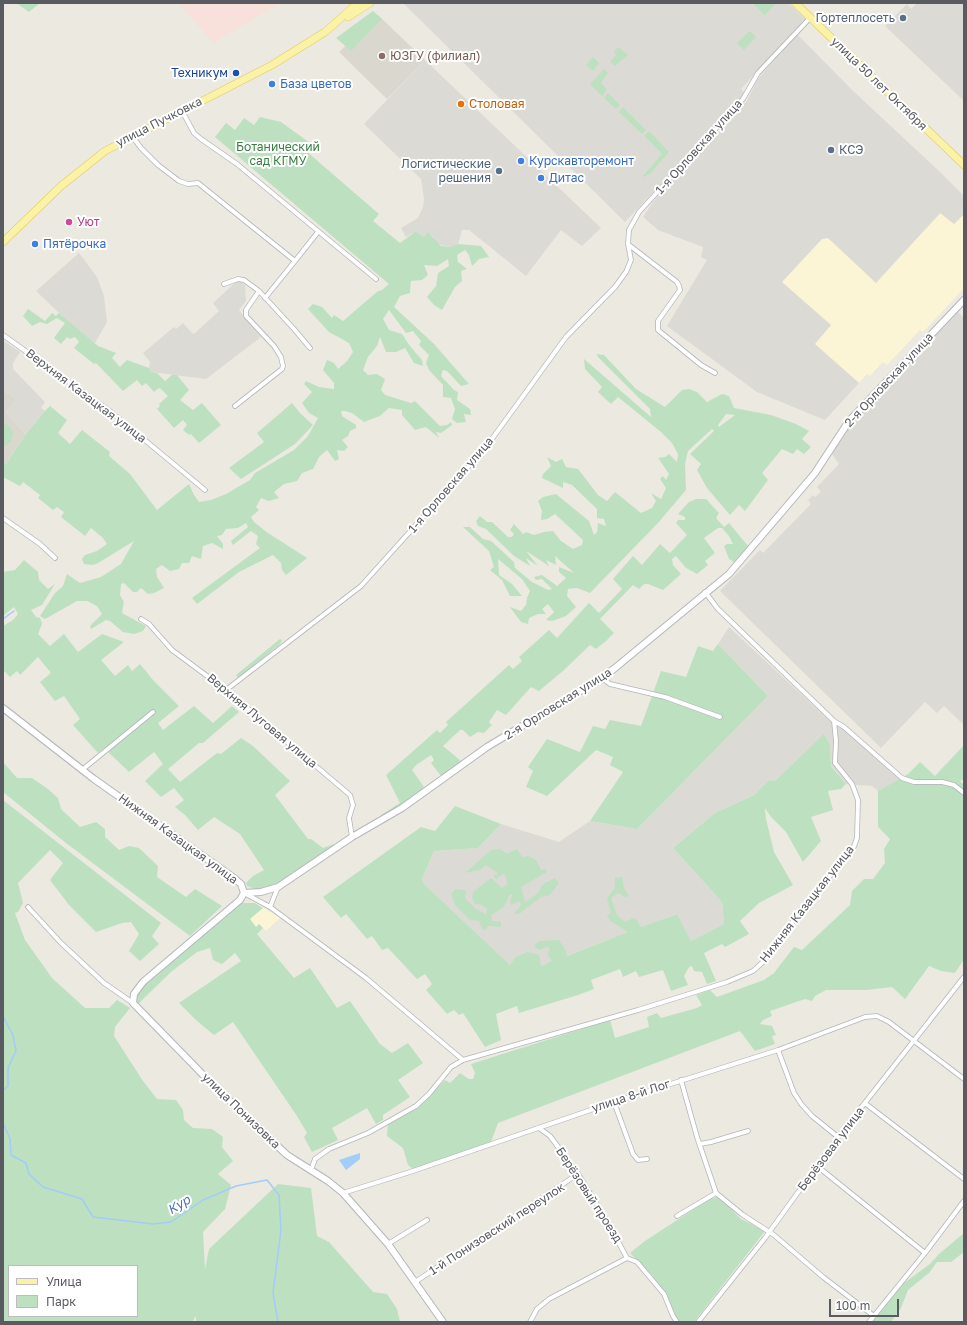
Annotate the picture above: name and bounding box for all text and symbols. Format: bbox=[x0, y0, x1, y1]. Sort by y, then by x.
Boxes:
place label: Гортеплосеть bbox=[815, 11, 895, 25]
marker: Гортеплосеть bbox=[898, 13, 908, 23]
street label: улица 50 лет Октября bbox=[828, 34, 930, 134]
place label: ЮЗГУ (филиал) bbox=[390, 49, 481, 63]
marker: ЮЗГУ (филиал) bbox=[377, 51, 387, 61]
place label: Техникум bbox=[171, 66, 228, 80]
marker: Техникум bbox=[231, 68, 241, 78]
place label: База цветов bbox=[280, 77, 352, 91]
marker: База цветов bbox=[267, 79, 277, 89]
street label: улица Пучковка bbox=[113, 94, 205, 150]
place label: Столовая bbox=[469, 97, 525, 111]
street label: 1-я Орловская улица bbox=[653, 97, 745, 197]
marker: Столовая bbox=[456, 99, 466, 109]
park label: Ботанический сад КГМУ bbox=[236, 140, 320, 168]
place label: КСЭ bbox=[839, 143, 863, 157]
marker: КСЭ bbox=[826, 145, 836, 155]
place label: Курскавторемонт bbox=[529, 154, 634, 168]
marker: Курскавторемонт bbox=[516, 156, 526, 166]
place label: Логистические решения bbox=[401, 157, 491, 185]
marker: Логистические решения bbox=[494, 166, 504, 176]
place label: Дитас bbox=[549, 171, 584, 185]
marker: Дитас bbox=[536, 173, 546, 183]
place label: Уют bbox=[77, 215, 100, 229]
marker: Уют bbox=[64, 217, 74, 227]
place label: Пятёрочка bbox=[43, 237, 106, 251]
marker: Пятёрочка bbox=[30, 239, 40, 249]
street label: 2-я Орловская улица bbox=[842, 330, 936, 430]
street label: Верхняя Казацкая улица bbox=[23, 346, 149, 446]
street label: 1-я Орловская улица bbox=[405, 434, 497, 536]
street label: 2-я Орловская улица bbox=[502, 665, 614, 743]
street label: Верхняя Луговая улица bbox=[204, 671, 320, 771]
street label: Нижняя Казацкая улица bbox=[115, 791, 241, 887]
street label: Нижняя Казацкая улица bbox=[757, 843, 857, 965]
street label: улица Понизовка bbox=[199, 1070, 283, 1152]
street label: улица 8-й Лог bbox=[590, 1077, 672, 1115]
street label: Берёзовая улица bbox=[795, 1104, 867, 1194]
street label: Берёзовый проезд bbox=[553, 1145, 625, 1245]
street label: 1-й Понизовский переулок bbox=[427, 1180, 567, 1278]
water label: Кур bbox=[165, 1192, 193, 1218]
legend bbox=[8, 1265, 138, 1317]
text: Улица bbox=[46, 1274, 82, 1289]
scale bar bbox=[831, 1291, 901, 1317]
text: Парк bbox=[46, 1294, 76, 1309]
text: 100 m bbox=[836, 1298, 870, 1313]

